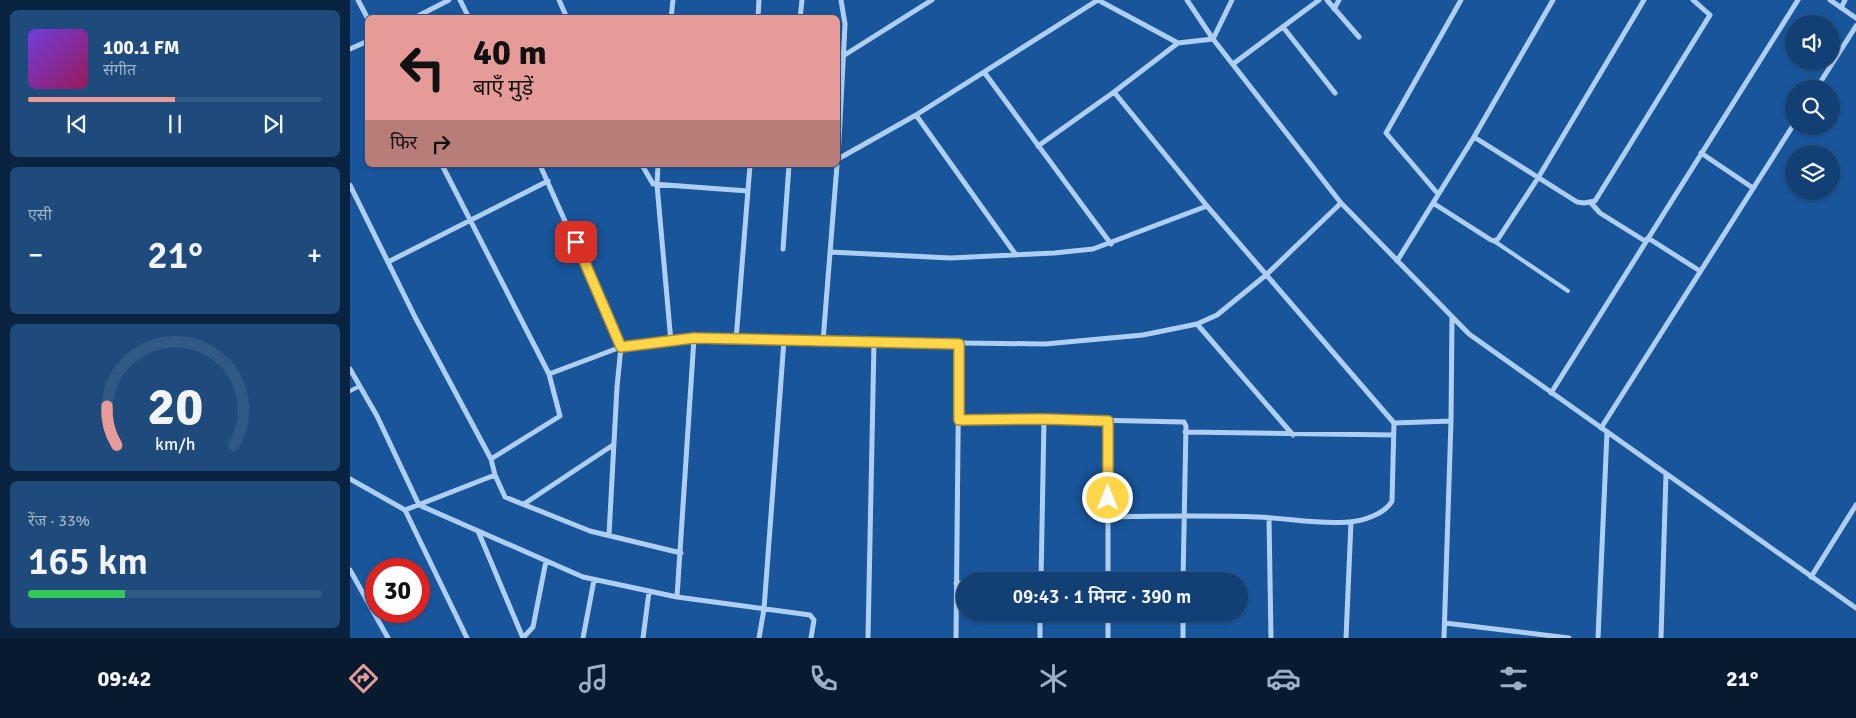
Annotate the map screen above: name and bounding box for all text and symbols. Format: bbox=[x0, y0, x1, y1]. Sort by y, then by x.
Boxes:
map controls bbox=[1785, 15, 1840, 200]
button: sound bbox=[1785, 15, 1840, 70]
text: 40 m bbox=[473, 31, 547, 74]
icon: left bbox=[390, 35, 455, 100]
text: 100.1 FM bbox=[103, 36, 180, 60]
text: संगीत bbox=[103, 60, 136, 80]
text: बाएँ मुड़ें bbox=[473, 74, 533, 101]
button: search bbox=[1785, 80, 1840, 135]
icon: previous bbox=[63, 110, 91, 138]
icon: pause bbox=[161, 110, 189, 138]
icon: next bbox=[259, 110, 287, 138]
icon: right bbox=[427, 130, 455, 158]
text: फिर bbox=[390, 131, 417, 155]
button: layers bbox=[1785, 145, 1840, 200]
text: एसी bbox=[28, 205, 52, 225]
pin bbox=[555, 221, 597, 263]
icon: arrive bbox=[562, 228, 590, 256]
text: 21° bbox=[147, 232, 203, 279]
text: − bbox=[28, 238, 43, 272]
text: + bbox=[307, 238, 322, 272]
text: 20 bbox=[147, 375, 203, 439]
text: km/h bbox=[155, 433, 195, 455]
position arrow bbox=[1081, 471, 1133, 523]
text: रेंज · 33% bbox=[28, 511, 90, 531]
text: 165 km bbox=[28, 538, 148, 585]
speed limit sign: 30 bbox=[365, 558, 430, 623]
text: 09:43 · 1 मिनट · 390 m bbox=[1013, 585, 1191, 609]
icon: directions bbox=[346, 661, 381, 696]
icon: music bbox=[576, 661, 611, 696]
icon: phone bbox=[806, 661, 841, 696]
icon: climate bbox=[1036, 661, 1071, 696]
icon: car bbox=[1266, 661, 1301, 696]
icon: filters bbox=[1496, 661, 1531, 696]
text: 09:42 bbox=[97, 665, 151, 692]
text: 21° bbox=[1726, 665, 1758, 692]

